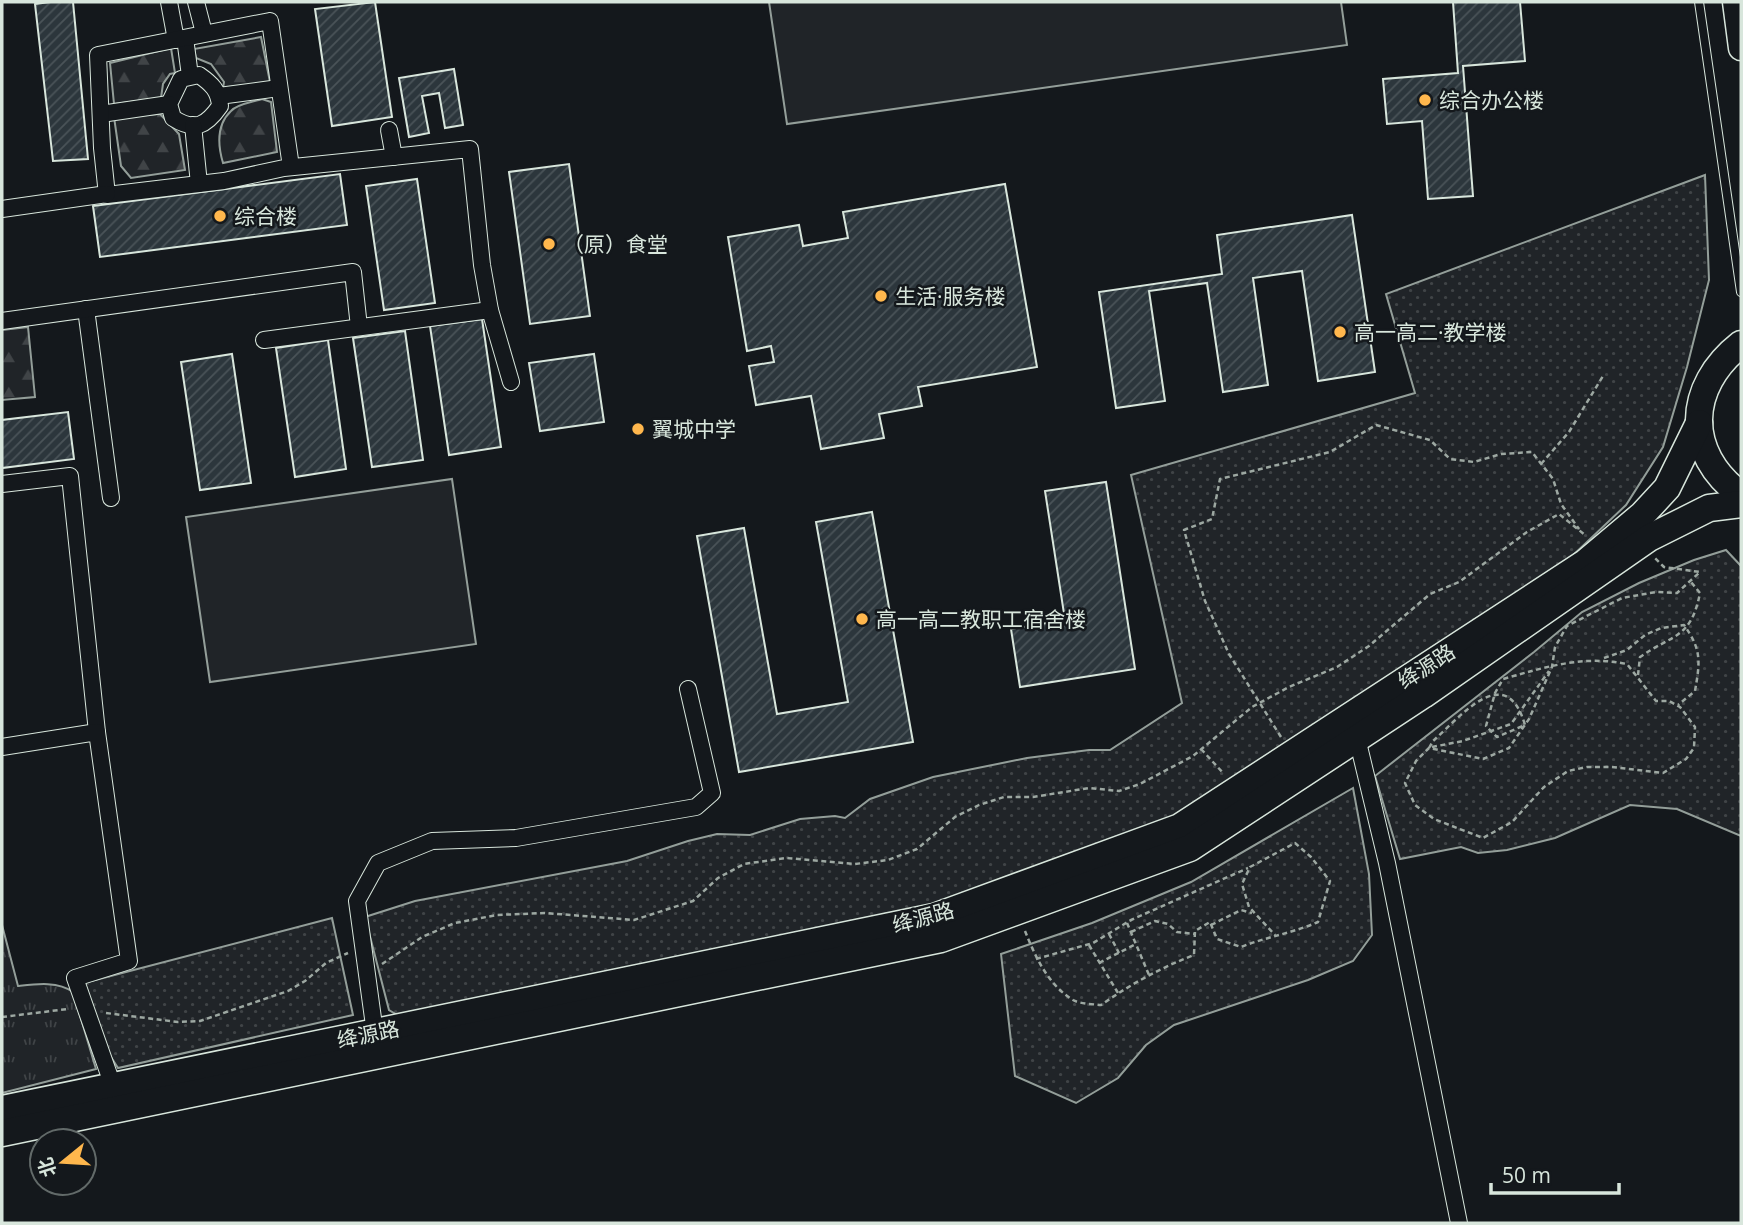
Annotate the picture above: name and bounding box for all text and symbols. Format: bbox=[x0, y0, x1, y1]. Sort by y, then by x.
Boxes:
place label: 综合办公楼 bbox=[1439, 86, 1544, 114]
marker: 综合办公楼 bbox=[1417, 92, 1433, 108]
place label: 综合楼 bbox=[234, 202, 297, 230]
marker: 综合楼 bbox=[212, 208, 228, 224]
place label: （原）食堂 bbox=[563, 230, 668, 258]
marker: （原）食堂 bbox=[541, 236, 557, 252]
place label: 生活·服务楼 bbox=[895, 282, 1006, 310]
marker: 生活·服务楼 bbox=[873, 288, 889, 304]
place label: 高一高二·教学楼 bbox=[1354, 318, 1507, 346]
marker: 高一高二·教学楼 bbox=[1332, 324, 1348, 340]
place label: 翼城中学 bbox=[652, 415, 736, 443]
marker: 翼城中学 bbox=[630, 421, 646, 437]
place label: 高一高二教职工宿舍楼 bbox=[876, 605, 1086, 633]
marker: 高一高二教职工宿舍楼 bbox=[854, 611, 870, 627]
street label: 绛源路 bbox=[1392, 637, 1460, 695]
street label: 绛源路 bbox=[889, 895, 957, 939]
street label: 绛源路 bbox=[334, 1014, 402, 1054]
north arrow bbox=[28, 1127, 98, 1197]
scale bar bbox=[1491, 1152, 1619, 1196]
text: 北 bbox=[32, 1154, 62, 1180]
text: 50 m bbox=[1502, 1161, 1551, 1189]

